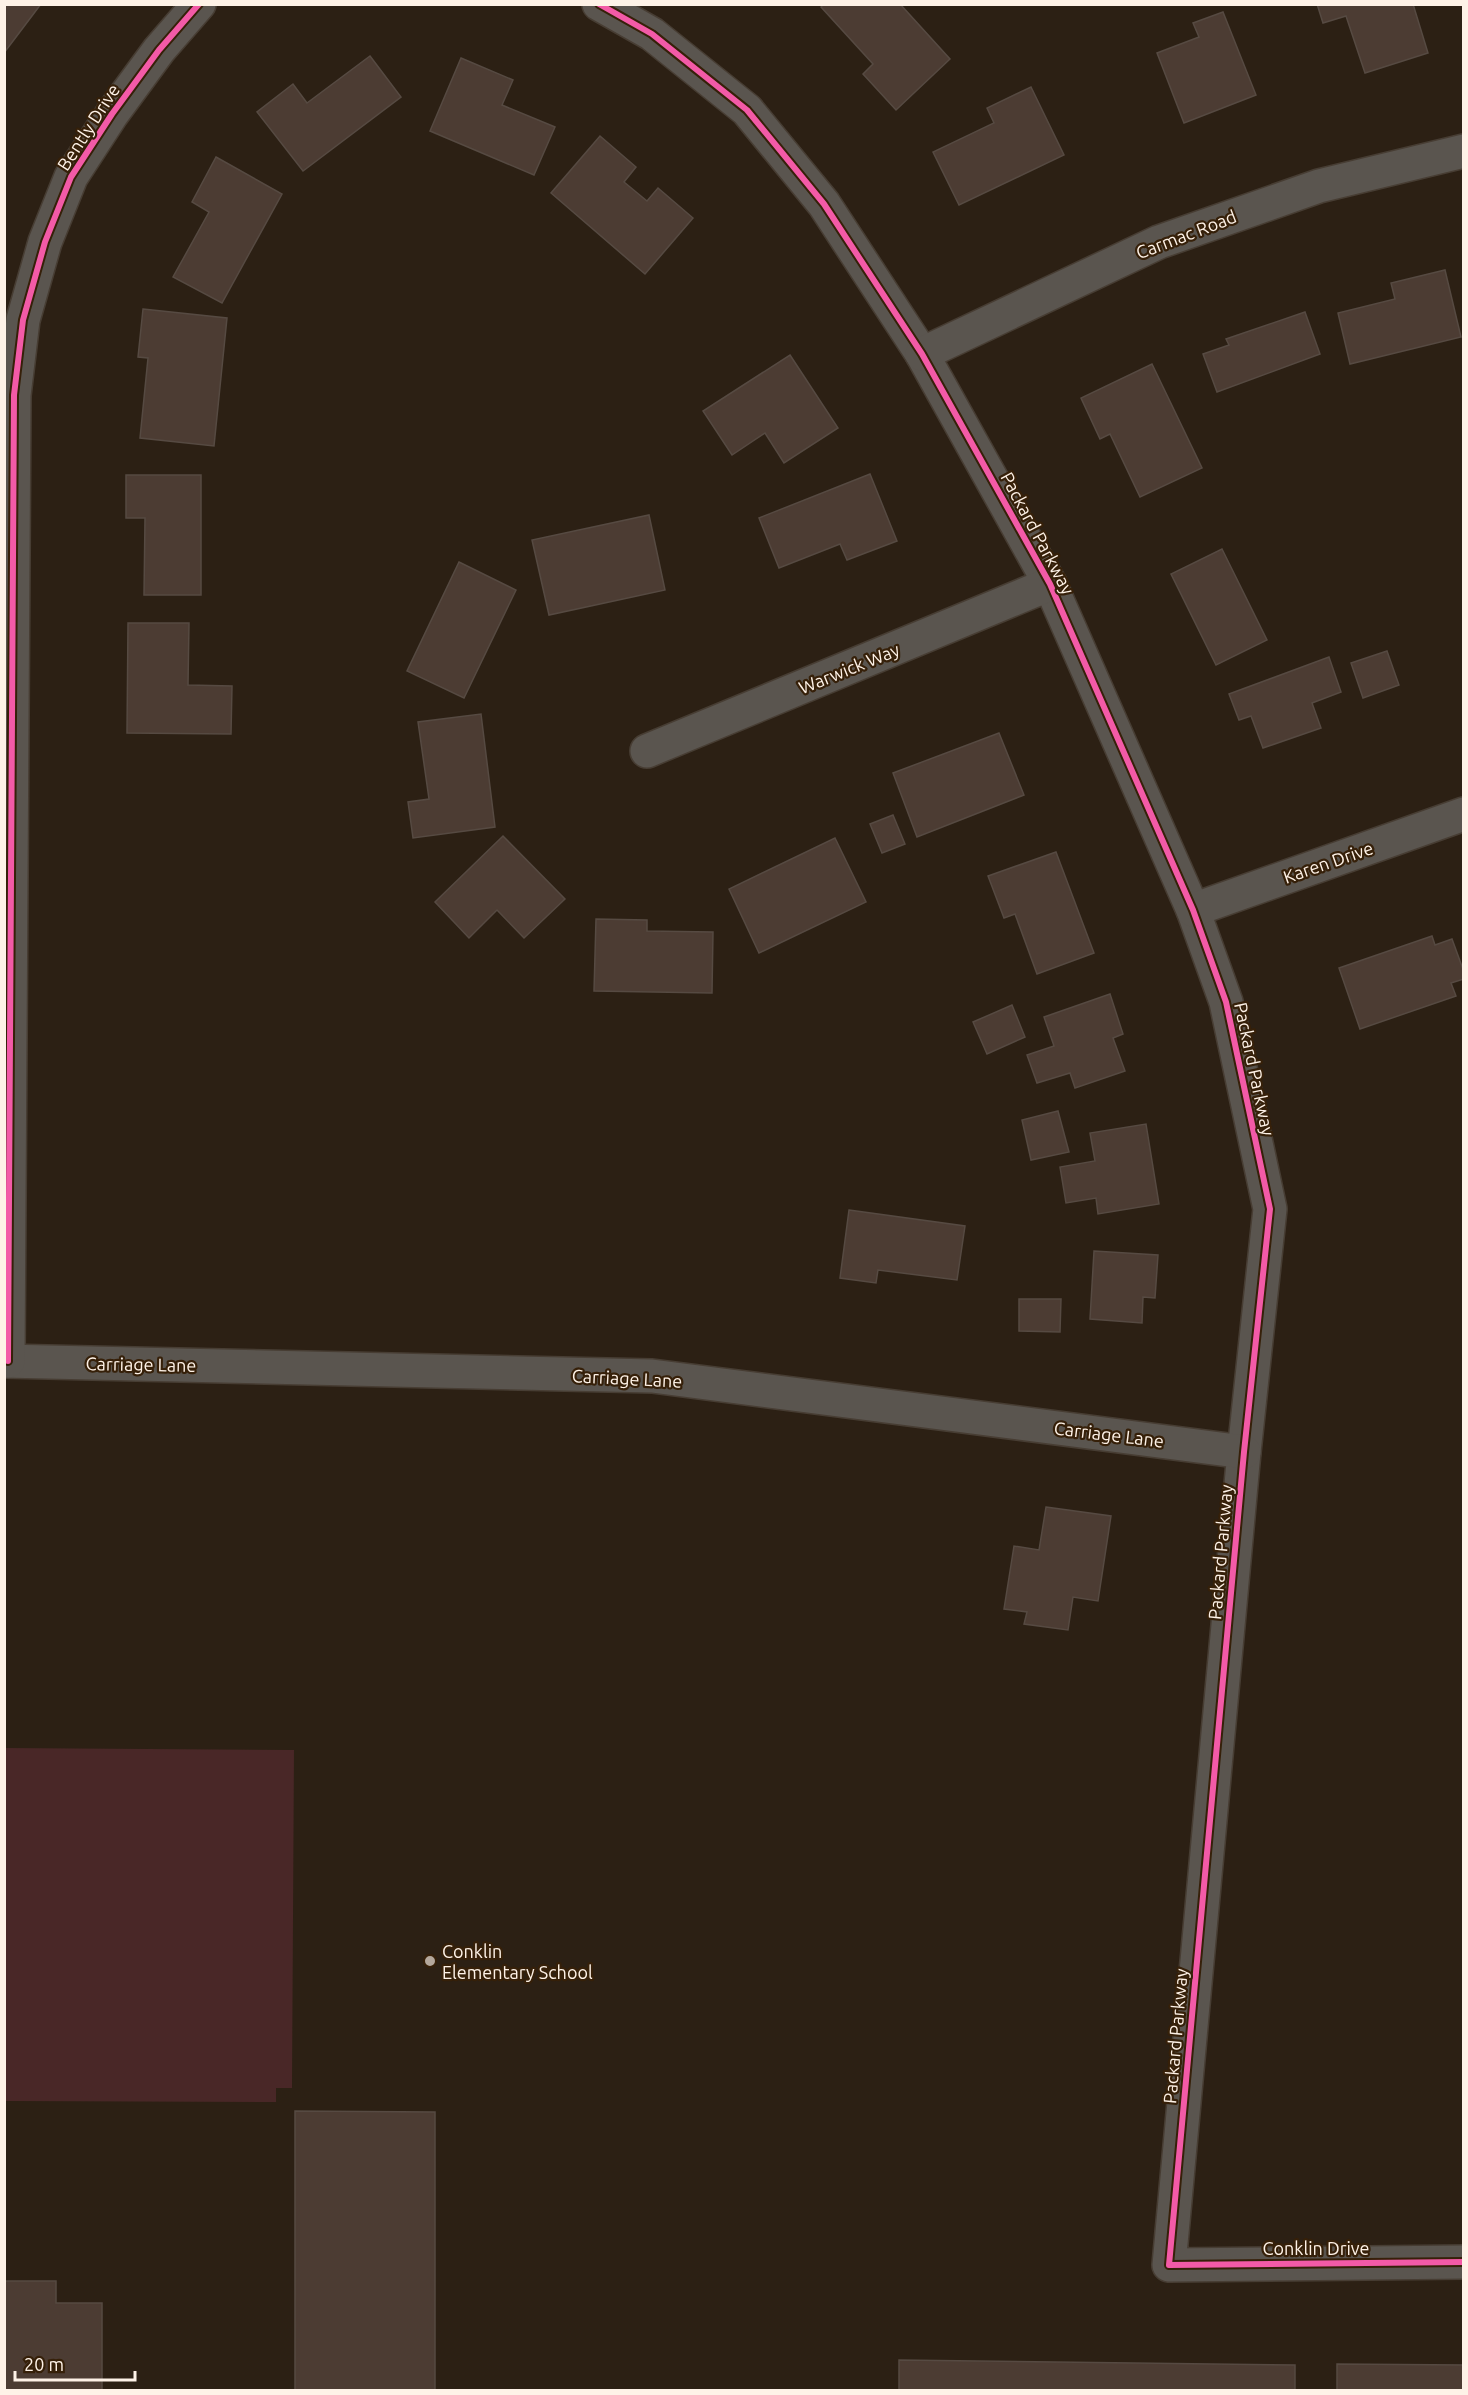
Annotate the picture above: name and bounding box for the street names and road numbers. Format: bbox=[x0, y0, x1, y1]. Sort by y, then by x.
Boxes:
street label: Bently Drive bbox=[53, 80, 123, 174]
street label: Carmac Road bbox=[1133, 206, 1239, 262]
street label: Packard Parkway bbox=[997, 468, 1079, 598]
street label: Warwick Way bbox=[796, 639, 903, 697]
street label: Karen Drive bbox=[1280, 837, 1376, 887]
street label: Packard Parkway bbox=[1231, 1001, 1279, 1138]
street label: Carriage Lane bbox=[86, 1353, 196, 1375]
street label: Carriage Lane bbox=[571, 1365, 683, 1391]
street label: Carriage Lane bbox=[1053, 1417, 1165, 1451]
street label: Packard Parkway bbox=[1204, 1483, 1236, 1620]
street label: Packard Parkway bbox=[1159, 1967, 1191, 2104]
street label: Conklin Drive bbox=[1263, 2238, 1369, 2258]

